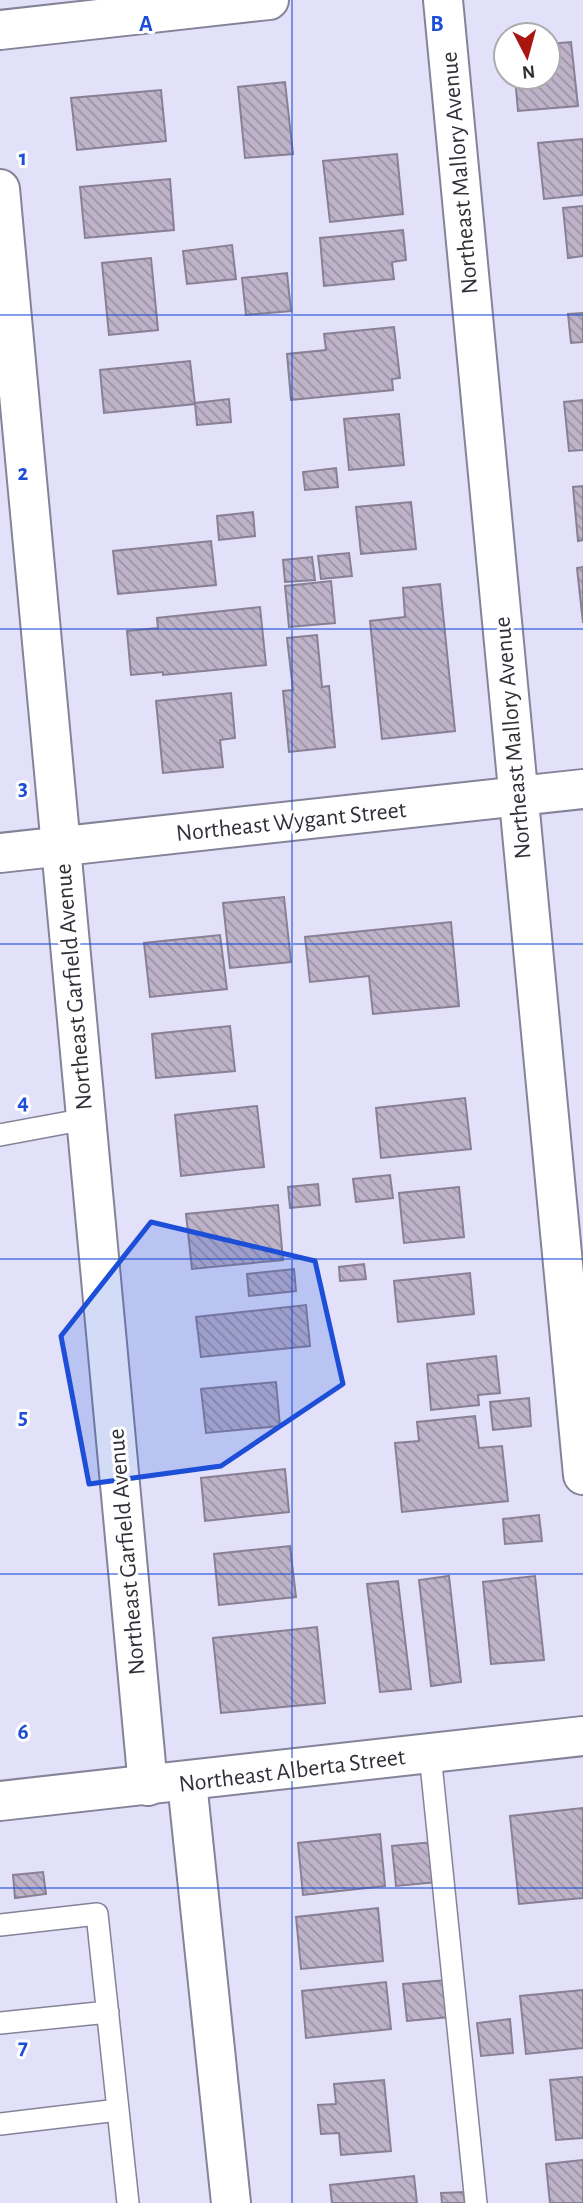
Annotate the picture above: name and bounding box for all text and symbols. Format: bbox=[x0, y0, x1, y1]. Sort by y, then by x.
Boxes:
text: A bbox=[139, 13, 153, 36]
text: B bbox=[430, 13, 444, 36]
north arrow bbox=[492, 21, 562, 91]
street label: Northeast Mallory Avenue bbox=[437, 51, 483, 295]
text: N bbox=[521, 61, 536, 82]
text: 1 bbox=[19, 147, 27, 170]
text: 2 bbox=[18, 462, 29, 485]
street label: Northeast Mallory Avenue bbox=[490, 616, 536, 860]
text: 3 bbox=[18, 777, 28, 800]
street label: Northeast Wygant Street bbox=[175, 798, 408, 846]
street label: Northeast Garfield Avenue bbox=[51, 863, 97, 1111]
text: 4 bbox=[17, 1091, 29, 1114]
text: 5 bbox=[18, 1406, 28, 1429]
street label: Northeast Garfield Avenue bbox=[104, 1428, 150, 1676]
text: 6 bbox=[17, 1721, 29, 1744]
street label: Northeast Alberta Street bbox=[177, 1745, 407, 1797]
text: 7 bbox=[18, 2036, 28, 2059]

